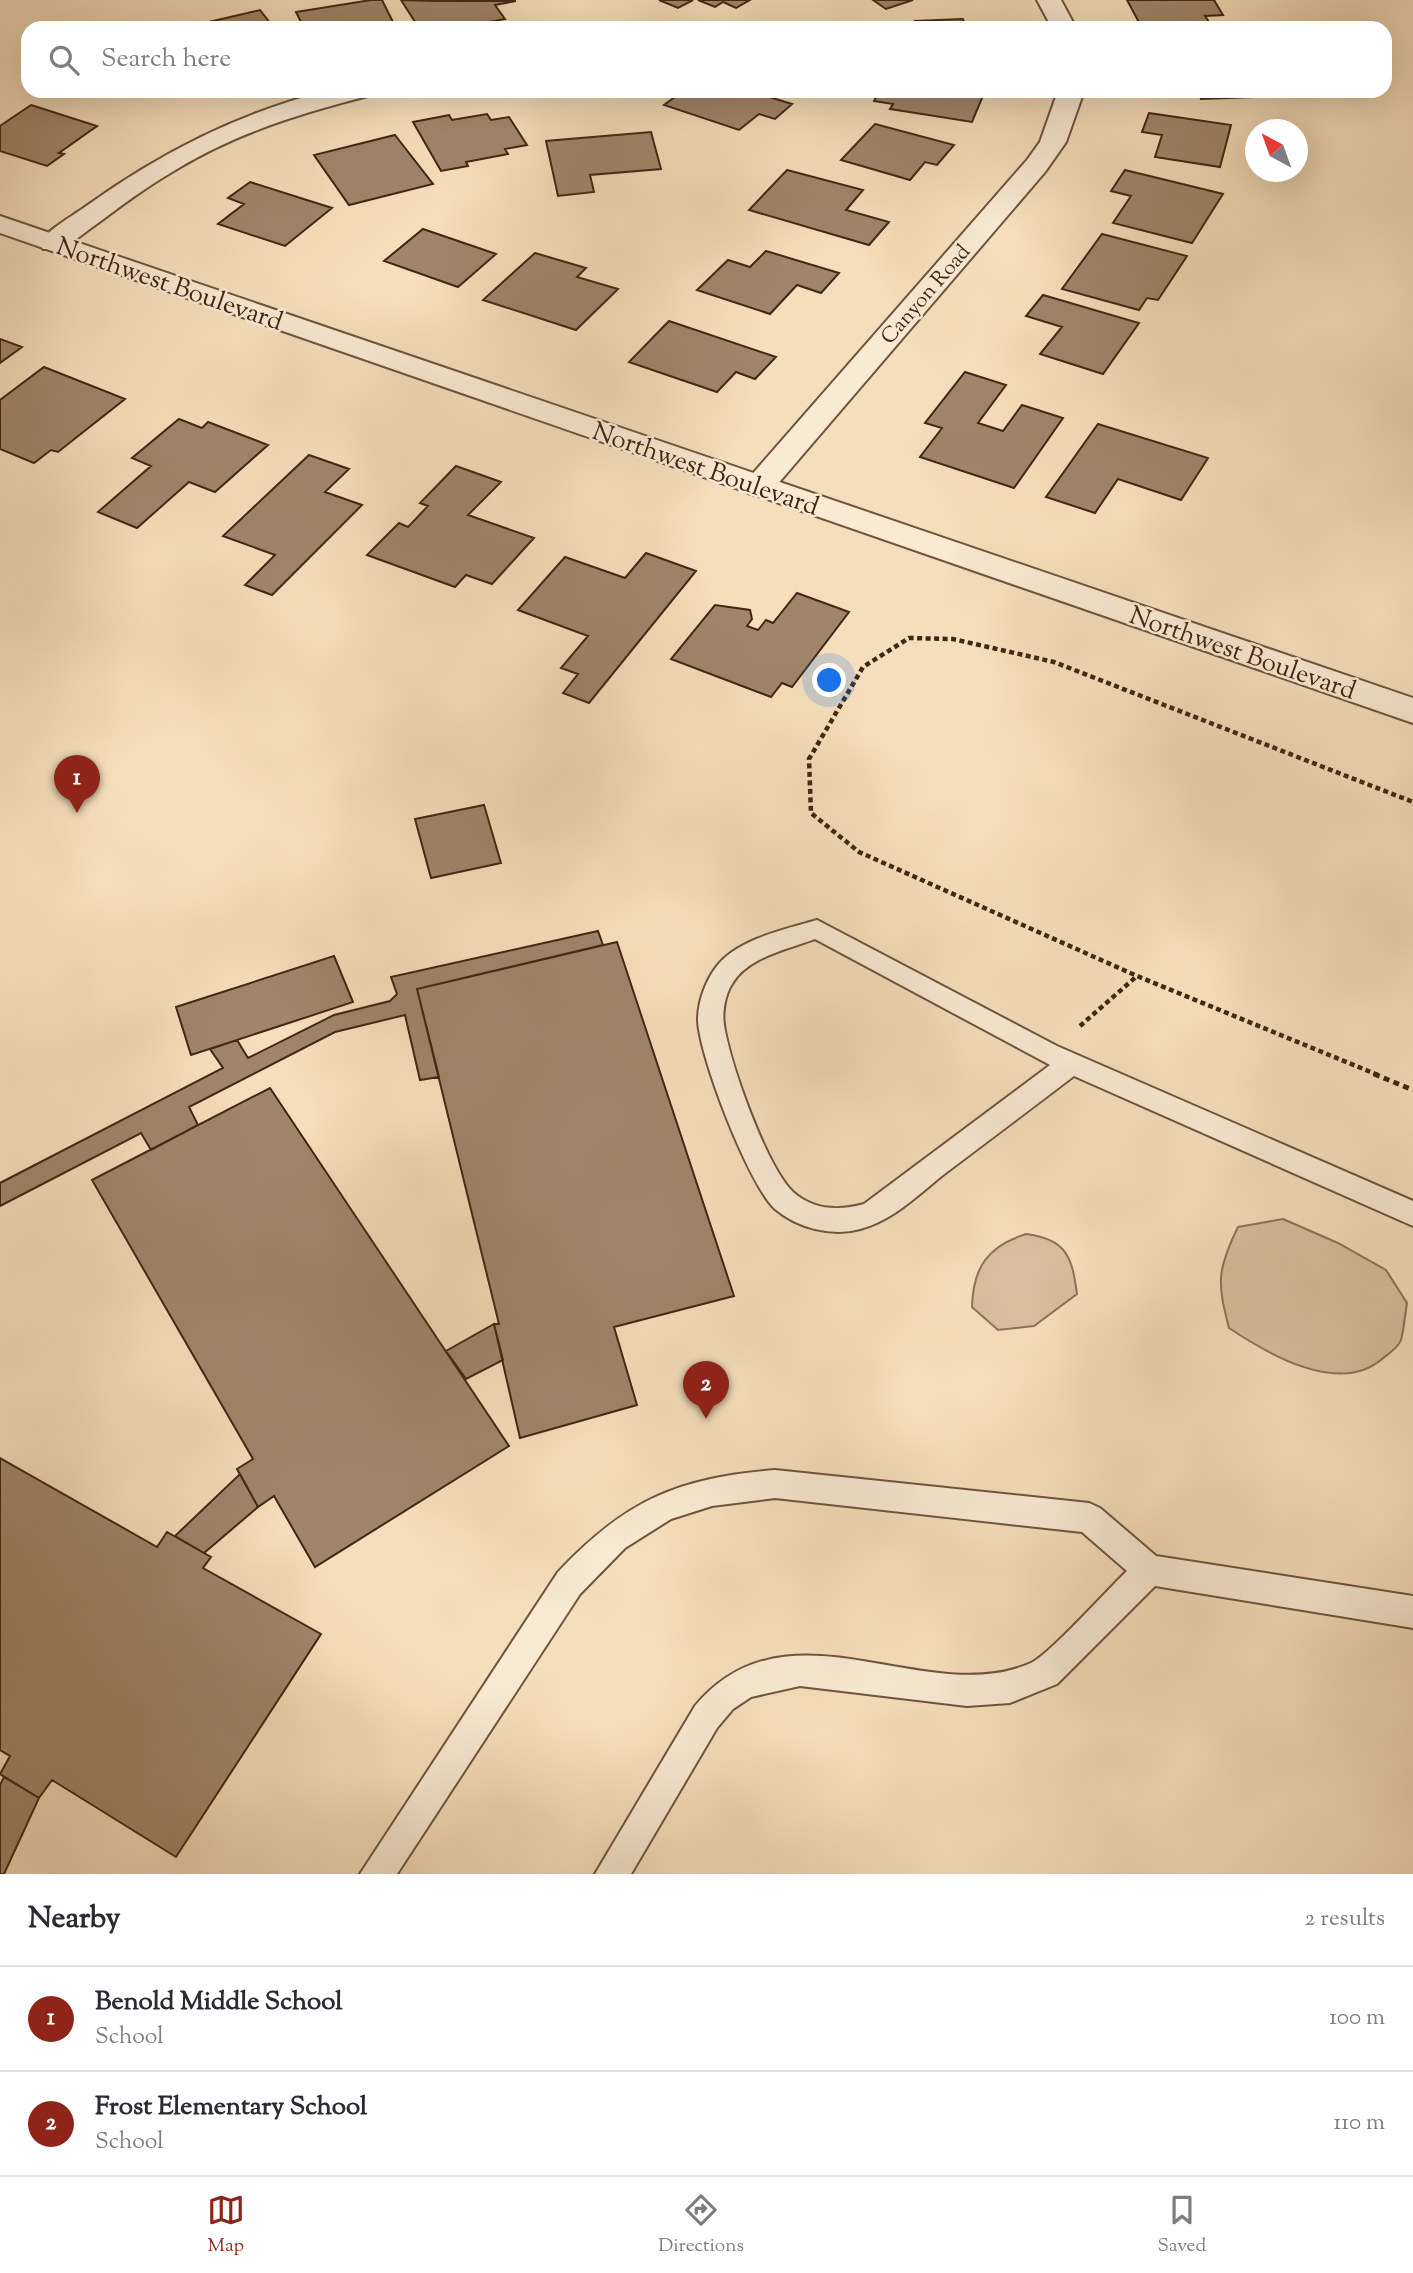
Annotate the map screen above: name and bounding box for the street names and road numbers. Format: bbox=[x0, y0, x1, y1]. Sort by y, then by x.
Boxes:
street label: Northwest Boulevard bbox=[51, 229, 288, 342]
street label: Canyon Road bbox=[875, 239, 979, 352]
street label: Northwest Boulevard bbox=[587, 414, 824, 527]
street label: Northwest Boulevard bbox=[1124, 598, 1361, 711]

